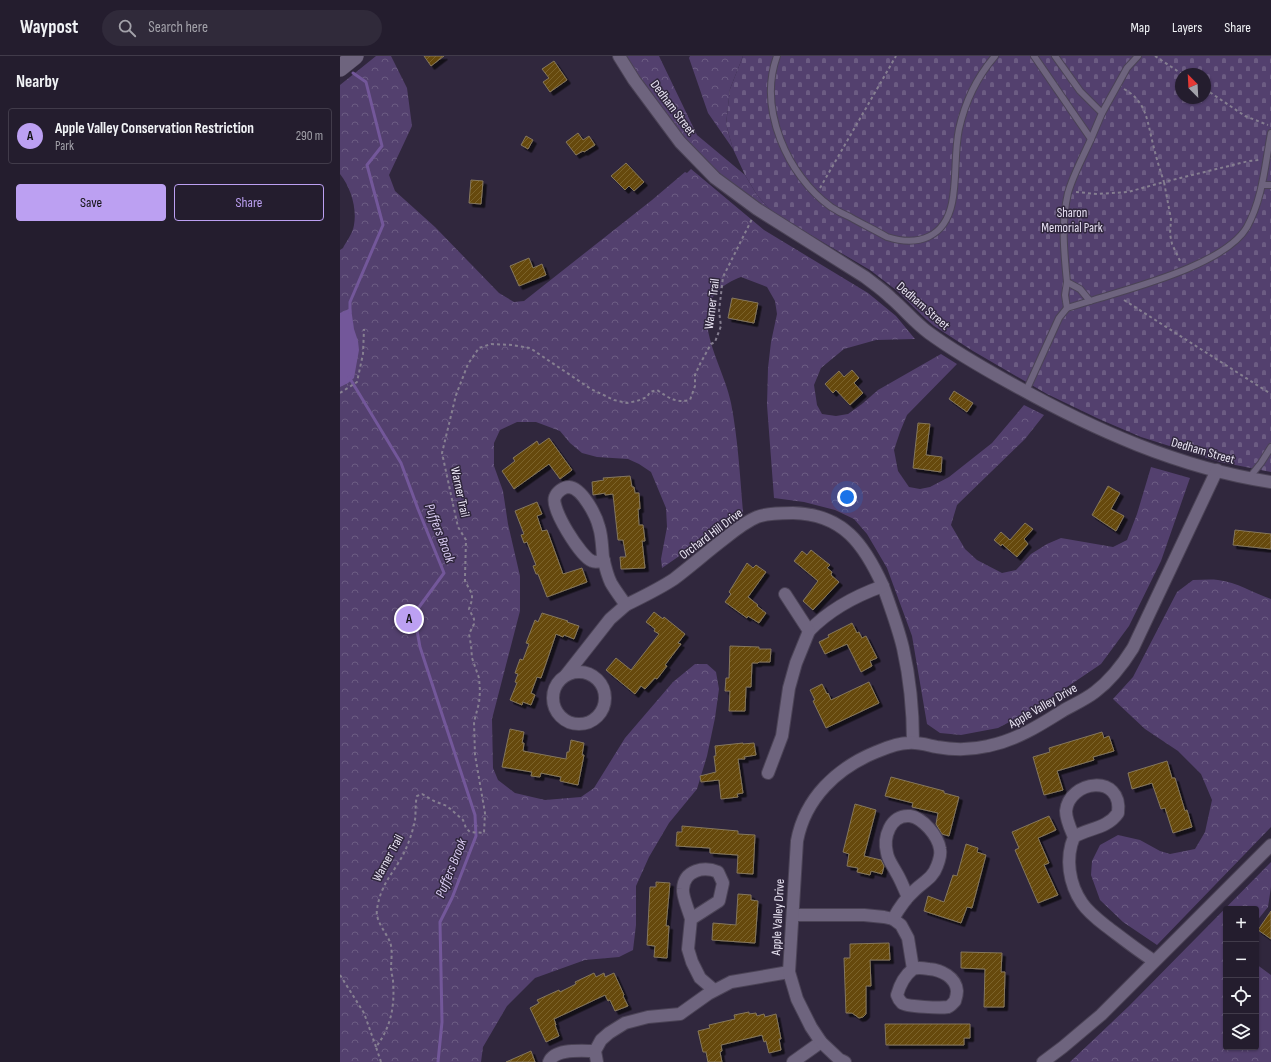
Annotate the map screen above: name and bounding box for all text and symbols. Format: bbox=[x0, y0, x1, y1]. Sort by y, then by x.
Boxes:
search box bbox=[102, 10, 382, 46]
text: Waypost bbox=[20, 16, 78, 39]
icon: search bbox=[116, 17, 138, 39]
text: Search here bbox=[148, 18, 208, 37]
text: Map bbox=[1130, 19, 1150, 36]
text: Layers bbox=[1172, 19, 1202, 36]
text: Share bbox=[1224, 19, 1251, 36]
north arrow bbox=[1175, 68, 1211, 104]
text: Nearby bbox=[16, 72, 59, 92]
street label: Dedham Street bbox=[647, 77, 699, 139]
text: Apple Valley Conservation Restriction bbox=[55, 119, 254, 138]
text: A bbox=[27, 128, 33, 144]
text: 290 m bbox=[296, 128, 323, 144]
text: Park bbox=[55, 138, 74, 154]
button: Save bbox=[16, 184, 166, 221]
button: Share bbox=[174, 184, 324, 221]
park label: Sharon Memorial Park bbox=[1041, 205, 1103, 236]
street label: Warner Trail bbox=[701, 278, 723, 330]
street label: Dedham Street bbox=[893, 278, 953, 334]
street label: Dedham Street bbox=[1169, 434, 1237, 468]
street label: Warner Trail bbox=[447, 465, 473, 519]
your location bbox=[837, 487, 857, 507]
water label: Puffers Brook bbox=[421, 501, 459, 566]
street label: Orchard Hill Drive bbox=[676, 505, 746, 563]
pin: A bbox=[396, 604, 422, 634]
street label: Apple Valley Drive bbox=[1005, 680, 1080, 733]
street label: Warner Trail bbox=[369, 832, 407, 884]
water label: Puffers Brook bbox=[432, 835, 471, 900]
street label: Apple Valley Drive bbox=[768, 878, 788, 957]
map controls bbox=[1223, 906, 1259, 1050]
button: + bbox=[1223, 906, 1259, 942]
button: − bbox=[1223, 942, 1259, 978]
button: locate bbox=[1223, 978, 1259, 1014]
button: layers bbox=[1223, 1014, 1259, 1050]

